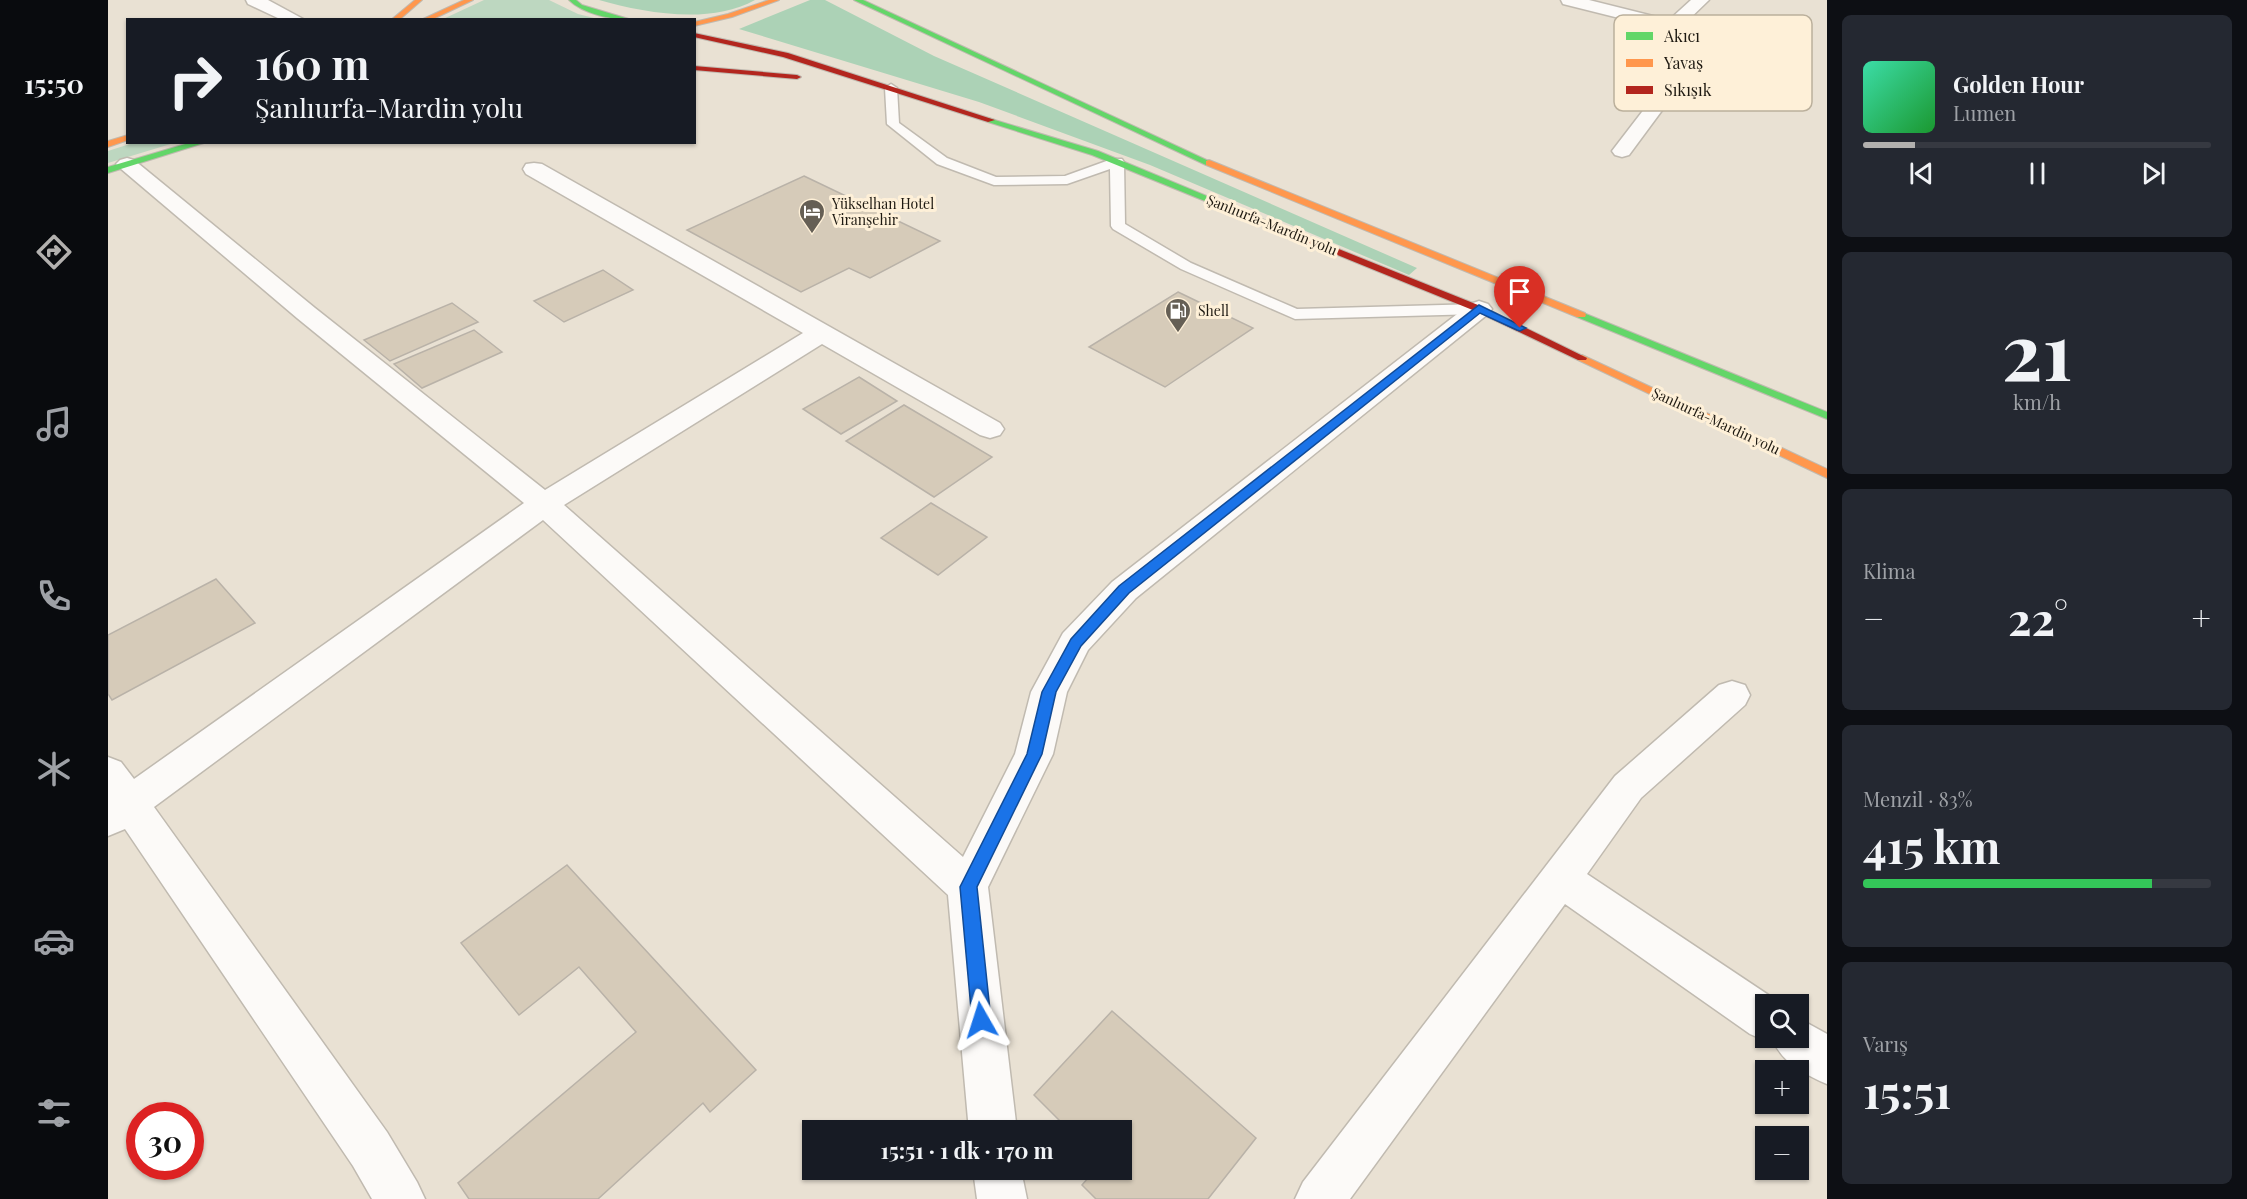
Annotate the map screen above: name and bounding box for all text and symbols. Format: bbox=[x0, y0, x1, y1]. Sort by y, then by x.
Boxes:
legend bbox=[1614, 15, 1812, 111]
text: Akıcı bbox=[1663, 25, 1700, 46]
text: 160 m bbox=[255, 35, 370, 91]
icon: right bbox=[156, 42, 234, 120]
text: Yavaş bbox=[1663, 52, 1703, 73]
text: 15:50 bbox=[24, 65, 84, 101]
text: Golden Hour bbox=[1953, 69, 2084, 99]
text: Sıkışık bbox=[1664, 79, 1712, 100]
text: Şanlıurfa-Mardin yolu bbox=[255, 89, 523, 125]
text: Lumen bbox=[1953, 99, 2016, 126]
icon: previous bbox=[1905, 157, 1938, 190]
icon: pause bbox=[2021, 157, 2054, 190]
icon: next bbox=[2137, 157, 2170, 190]
street label: Şanlıurfa-Mardin yolu bbox=[1204, 190, 1340, 259]
place label: Yükselhan Hotel Viranşehir bbox=[831, 194, 934, 229]
hotel icon: Yükselhan Hotel Viranşehir bbox=[797, 197, 827, 235]
icon: directions bbox=[33, 231, 75, 273]
pin bbox=[1494, 266, 1545, 328]
icon: arrive bbox=[1503, 275, 1536, 308]
fuel station icon: Shell bbox=[1163, 296, 1193, 334]
text: 21 bbox=[2002, 297, 2072, 401]
place label: Shell bbox=[1198, 301, 1229, 320]
street label: Şanlıurfa-Mardin yolu bbox=[1649, 383, 1783, 459]
text: km/h bbox=[2013, 388, 2061, 415]
icon: music bbox=[33, 403, 75, 445]
text: Klima bbox=[1863, 557, 1915, 584]
icon: phone bbox=[33, 575, 75, 617]
text: 22° bbox=[2008, 587, 2068, 647]
text: − bbox=[1863, 595, 1884, 639]
text: + bbox=[2192, 595, 2211, 639]
icon: climate bbox=[33, 748, 75, 790]
text: Menzil · 83% bbox=[1863, 785, 1973, 812]
text: 415 km bbox=[1863, 815, 2000, 875]
icon: car bbox=[33, 920, 75, 962]
position arrow bbox=[949, 988, 1013, 1052]
map controls bbox=[1755, 994, 1809, 1180]
button: search bbox=[1755, 994, 1809, 1048]
text: Varış bbox=[1863, 1030, 1908, 1057]
button: + bbox=[1755, 1060, 1809, 1114]
text: 15:51 bbox=[1863, 1060, 1951, 1120]
icon: filters bbox=[33, 1092, 75, 1134]
speed limit sign: 30 bbox=[126, 1102, 204, 1180]
button: − bbox=[1755, 1126, 1809, 1180]
text: 15:51 · 1 dk · 170 m bbox=[880, 1135, 1054, 1165]

